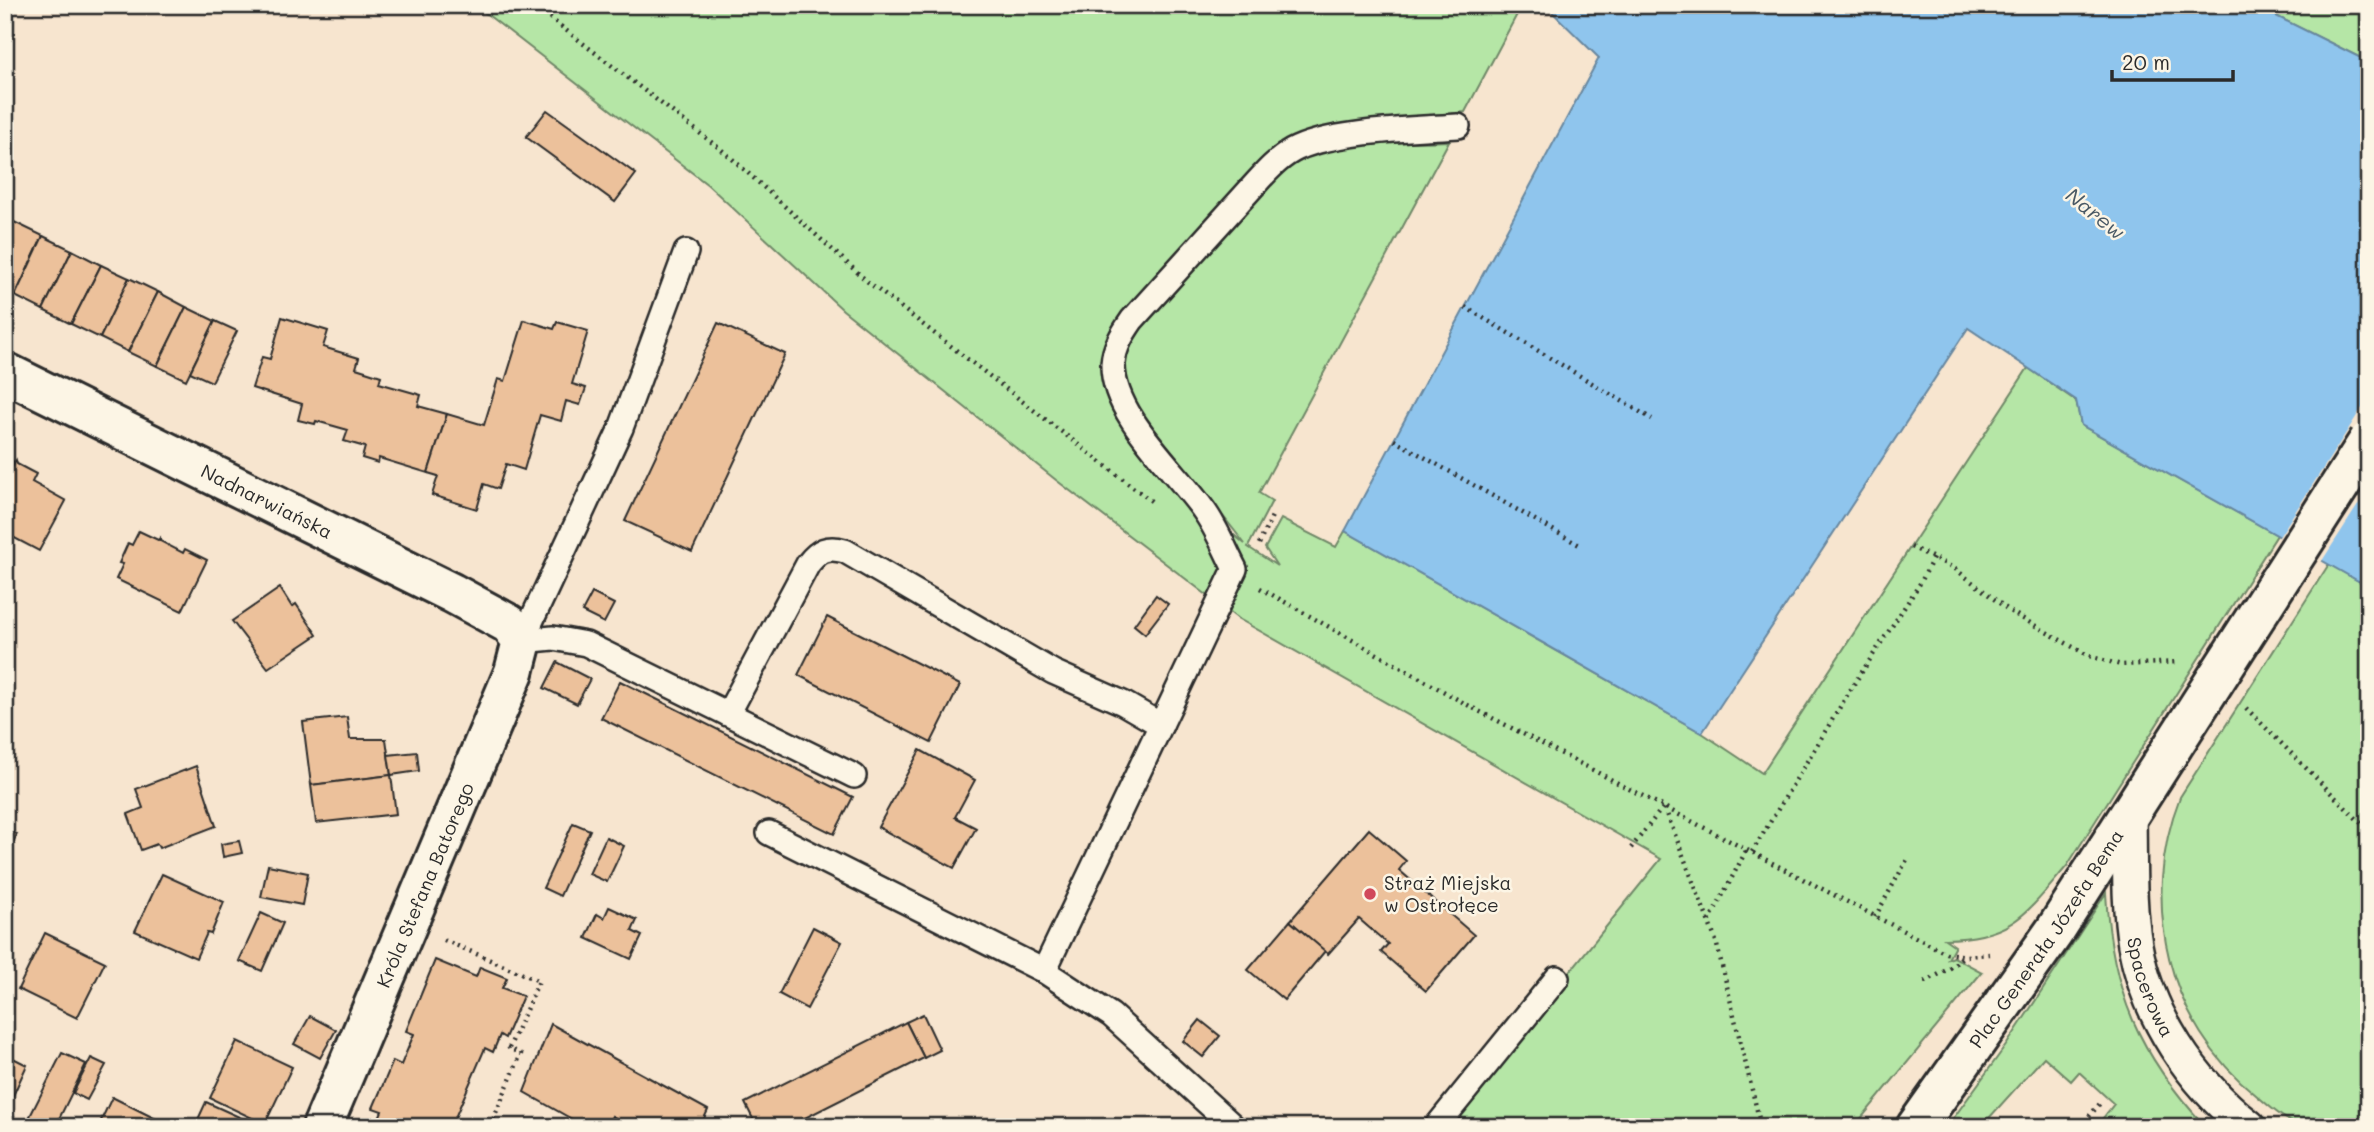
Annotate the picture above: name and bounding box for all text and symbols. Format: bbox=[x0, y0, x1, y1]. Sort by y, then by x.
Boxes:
scale bar bbox=[2112, 38, 2232, 82]
text: 20 m bbox=[2122, 48, 2170, 75]
water label: Narew bbox=[2061, 181, 2131, 245]
street label: Nadnarwiańska bbox=[197, 458, 337, 544]
street label: Króla Stefana Batorego bbox=[370, 778, 479, 991]
street label: Plac Generała Józefa Bema bbox=[1963, 824, 2129, 1053]
place label: Straż Miejska w Ostrołęce bbox=[1384, 870, 1511, 917]
marker: Straż Miejska w Ostrołęce bbox=[1362, 886, 1378, 902]
street label: Spacerowa bbox=[2122, 935, 2180, 1041]

